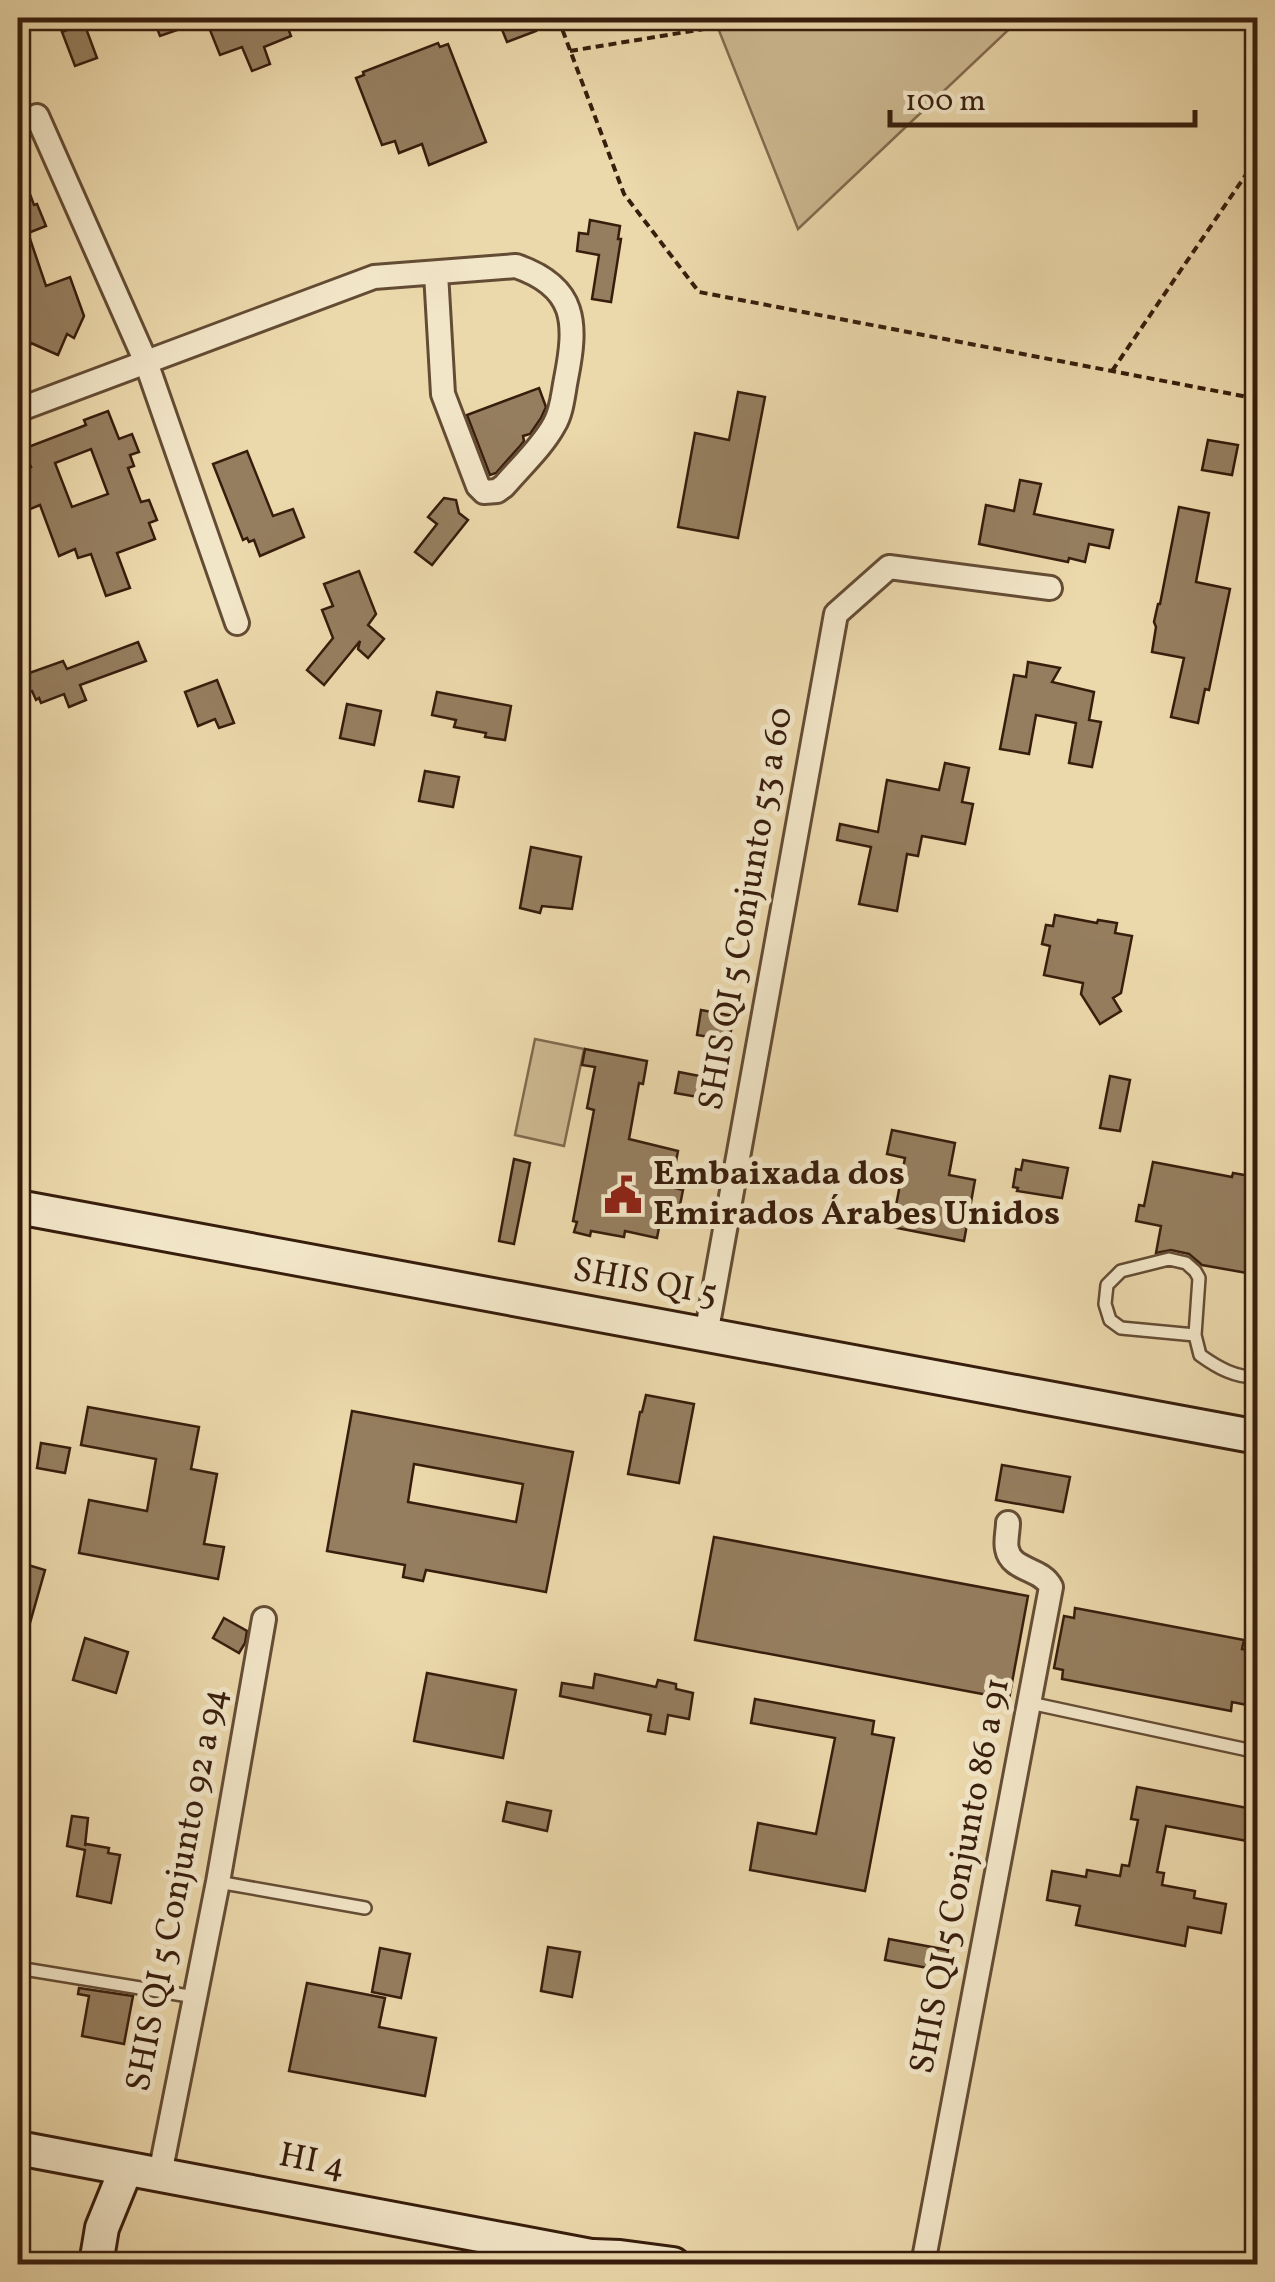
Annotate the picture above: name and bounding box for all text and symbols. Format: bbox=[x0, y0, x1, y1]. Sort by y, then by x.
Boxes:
scale bar bbox=[890, 65, 1195, 127]
text: 100 m bbox=[905, 81, 986, 123]
street label: SHIS QI 5 Conjunto 53 a 60 bbox=[688, 704, 806, 1114]
place label: Embaixada dos Emirados Árabes Unidos bbox=[653, 1151, 1060, 1239]
public building icon: Embaixada dos Emirados Árabes Unidos bbox=[602, 1174, 644, 1216]
street label: SHIS QI 5 bbox=[569, 1247, 721, 1319]
street label: SHIS QI 5 Conjunto 86 a 91 bbox=[899, 1674, 1023, 2078]
street label: SHIS QI 5 Conjunto 92 a 94 bbox=[115, 1684, 241, 2096]
street label: HI 4 bbox=[275, 2132, 349, 2192]

